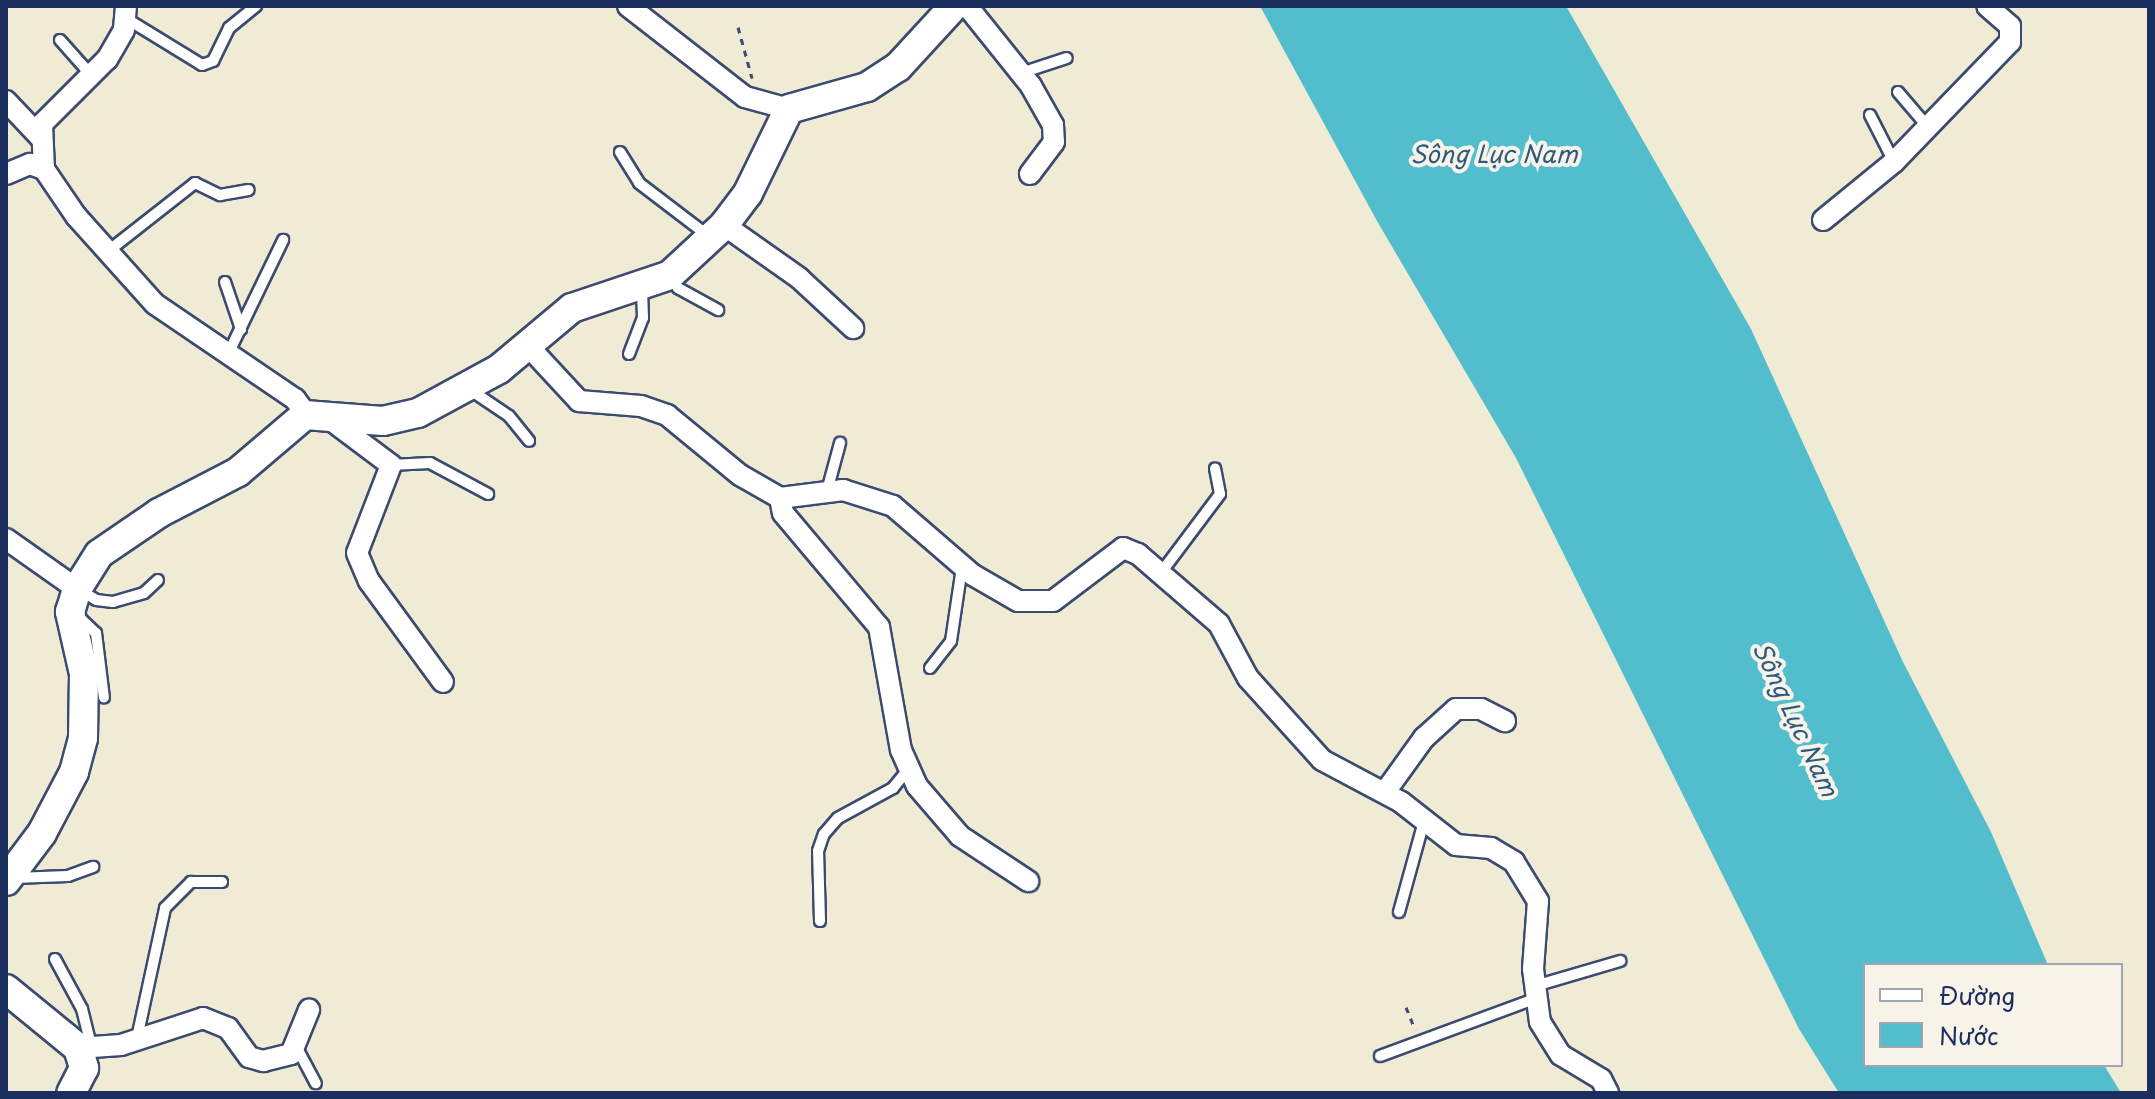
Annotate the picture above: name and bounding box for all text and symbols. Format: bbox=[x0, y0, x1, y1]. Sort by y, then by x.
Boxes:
water label: Sông Lục Nam bbox=[1411, 140, 1577, 168]
water label: Sông Lục Nam bbox=[1748, 637, 1844, 801]
legend bbox=[1863, 963, 2123, 1067]
text: Đường bbox=[1939, 977, 2015, 1013]
text: Nước bbox=[1939, 1017, 1998, 1053]

